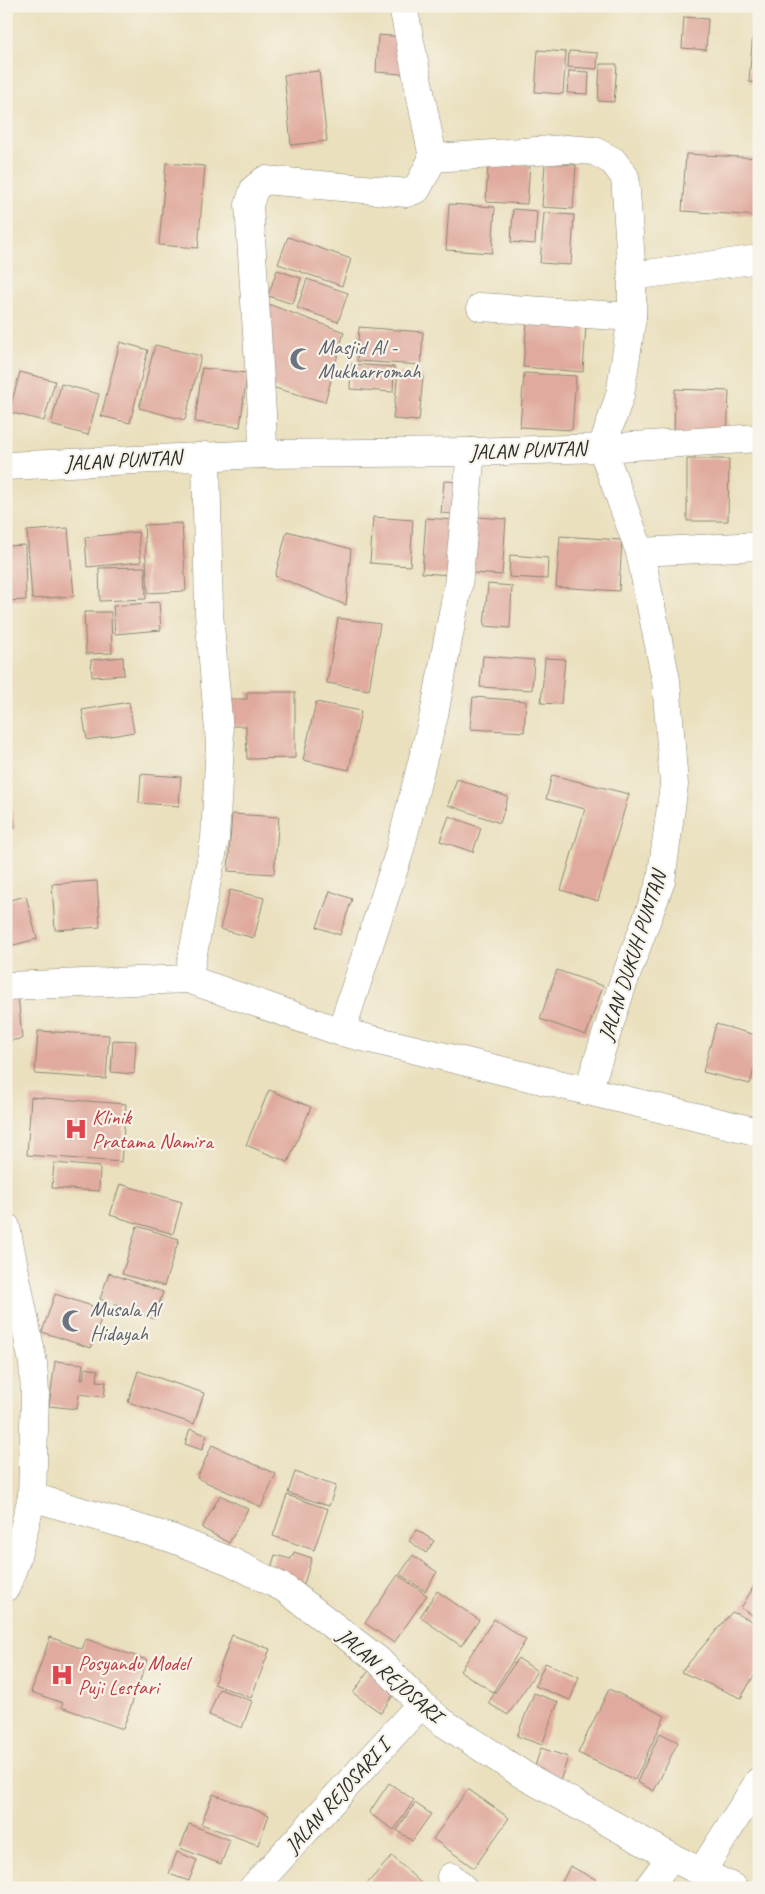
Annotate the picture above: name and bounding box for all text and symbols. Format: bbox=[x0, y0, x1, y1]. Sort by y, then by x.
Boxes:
place label: Masjid Al - Mukharromah bbox=[318, 334, 421, 384]
mosque icon: Masjid Al - Mukharromah bbox=[288, 346, 314, 372]
street label: JALAN PUNTAN bbox=[468, 435, 590, 465]
street label: JALAN PUNTAN bbox=[63, 444, 185, 476]
street label: JALAN DUKUH PUNTAN bbox=[592, 865, 673, 1045]
place label: Klinik Pratama Namira bbox=[92, 1104, 215, 1154]
hospital icon: Klinik Pratama Namira bbox=[63, 1116, 89, 1142]
place label: Musala Al Hidayah bbox=[90, 1296, 163, 1346]
mosque icon: Musala Al Hidayah bbox=[60, 1308, 86, 1334]
street label: JALAN REJOSARI bbox=[331, 1622, 451, 1731]
place label: Posyandu Model Puji Lestari bbox=[78, 1650, 192, 1700]
hospital icon: Posyandu Model Puji Lestari bbox=[49, 1662, 75, 1688]
street label: JALAN REJOSARI I bbox=[278, 1730, 398, 1859]

